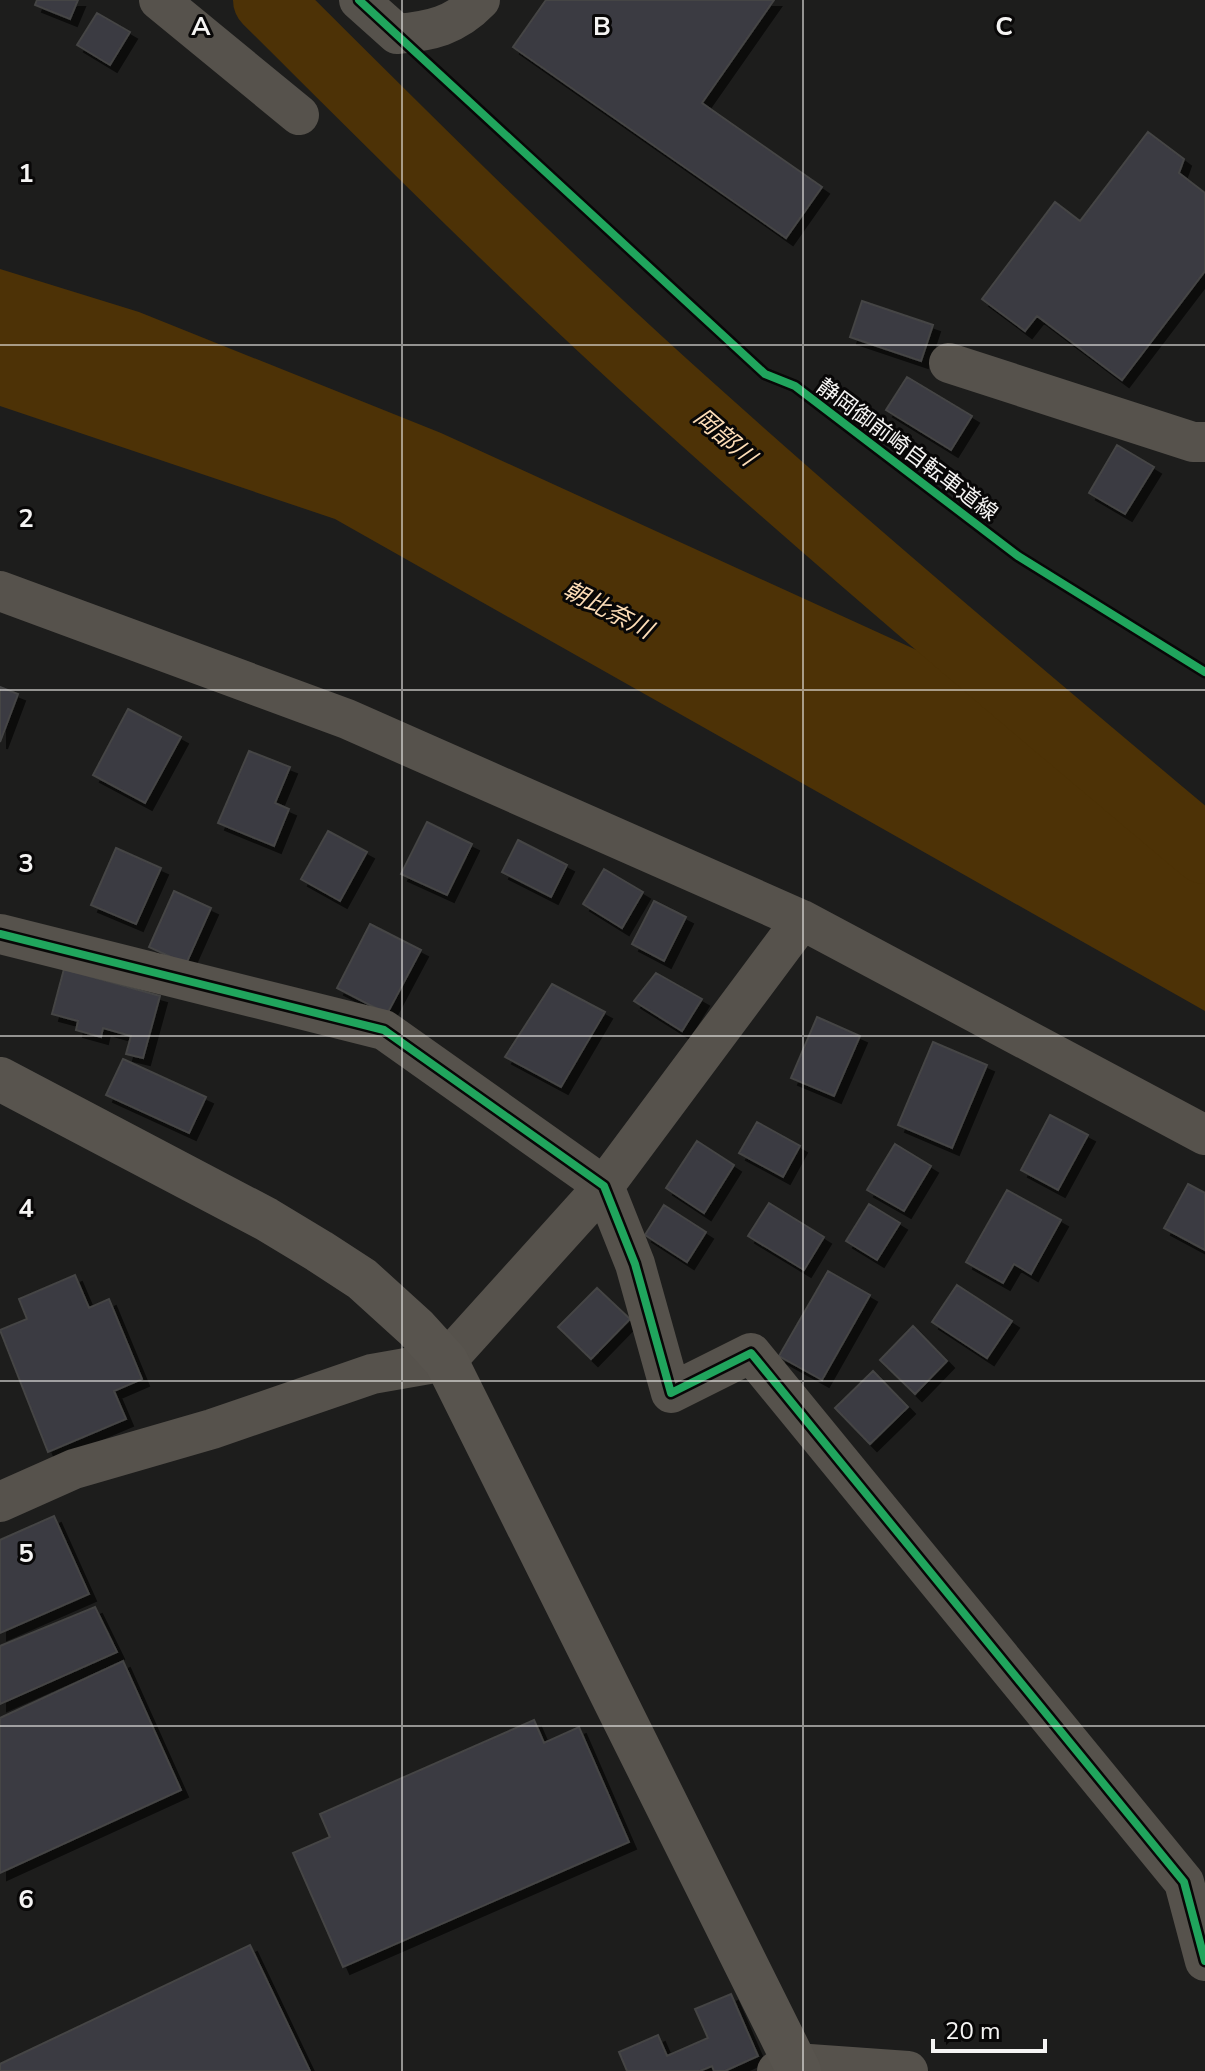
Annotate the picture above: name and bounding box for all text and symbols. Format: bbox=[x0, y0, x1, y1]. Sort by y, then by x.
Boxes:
text: A bbox=[191, 9, 211, 44]
text: B bbox=[593, 9, 611, 44]
text: C bbox=[995, 9, 1013, 44]
text: 1 bbox=[18, 156, 34, 191]
street label: 静岡御前崎自転車道線 bbox=[810, 372, 1004, 528]
water label: 岡部川 bbox=[687, 401, 765, 475]
text: 2 bbox=[18, 501, 34, 536]
water label: 朝比奈川 bbox=[558, 574, 661, 647]
text: 3 bbox=[18, 846, 34, 881]
text: 4 bbox=[18, 1191, 34, 1226]
text: 5 bbox=[18, 1536, 34, 1571]
text: 6 bbox=[18, 1882, 34, 1917]
scale bar bbox=[933, 2003, 1045, 2053]
text: 20 m bbox=[945, 2015, 1001, 2047]

